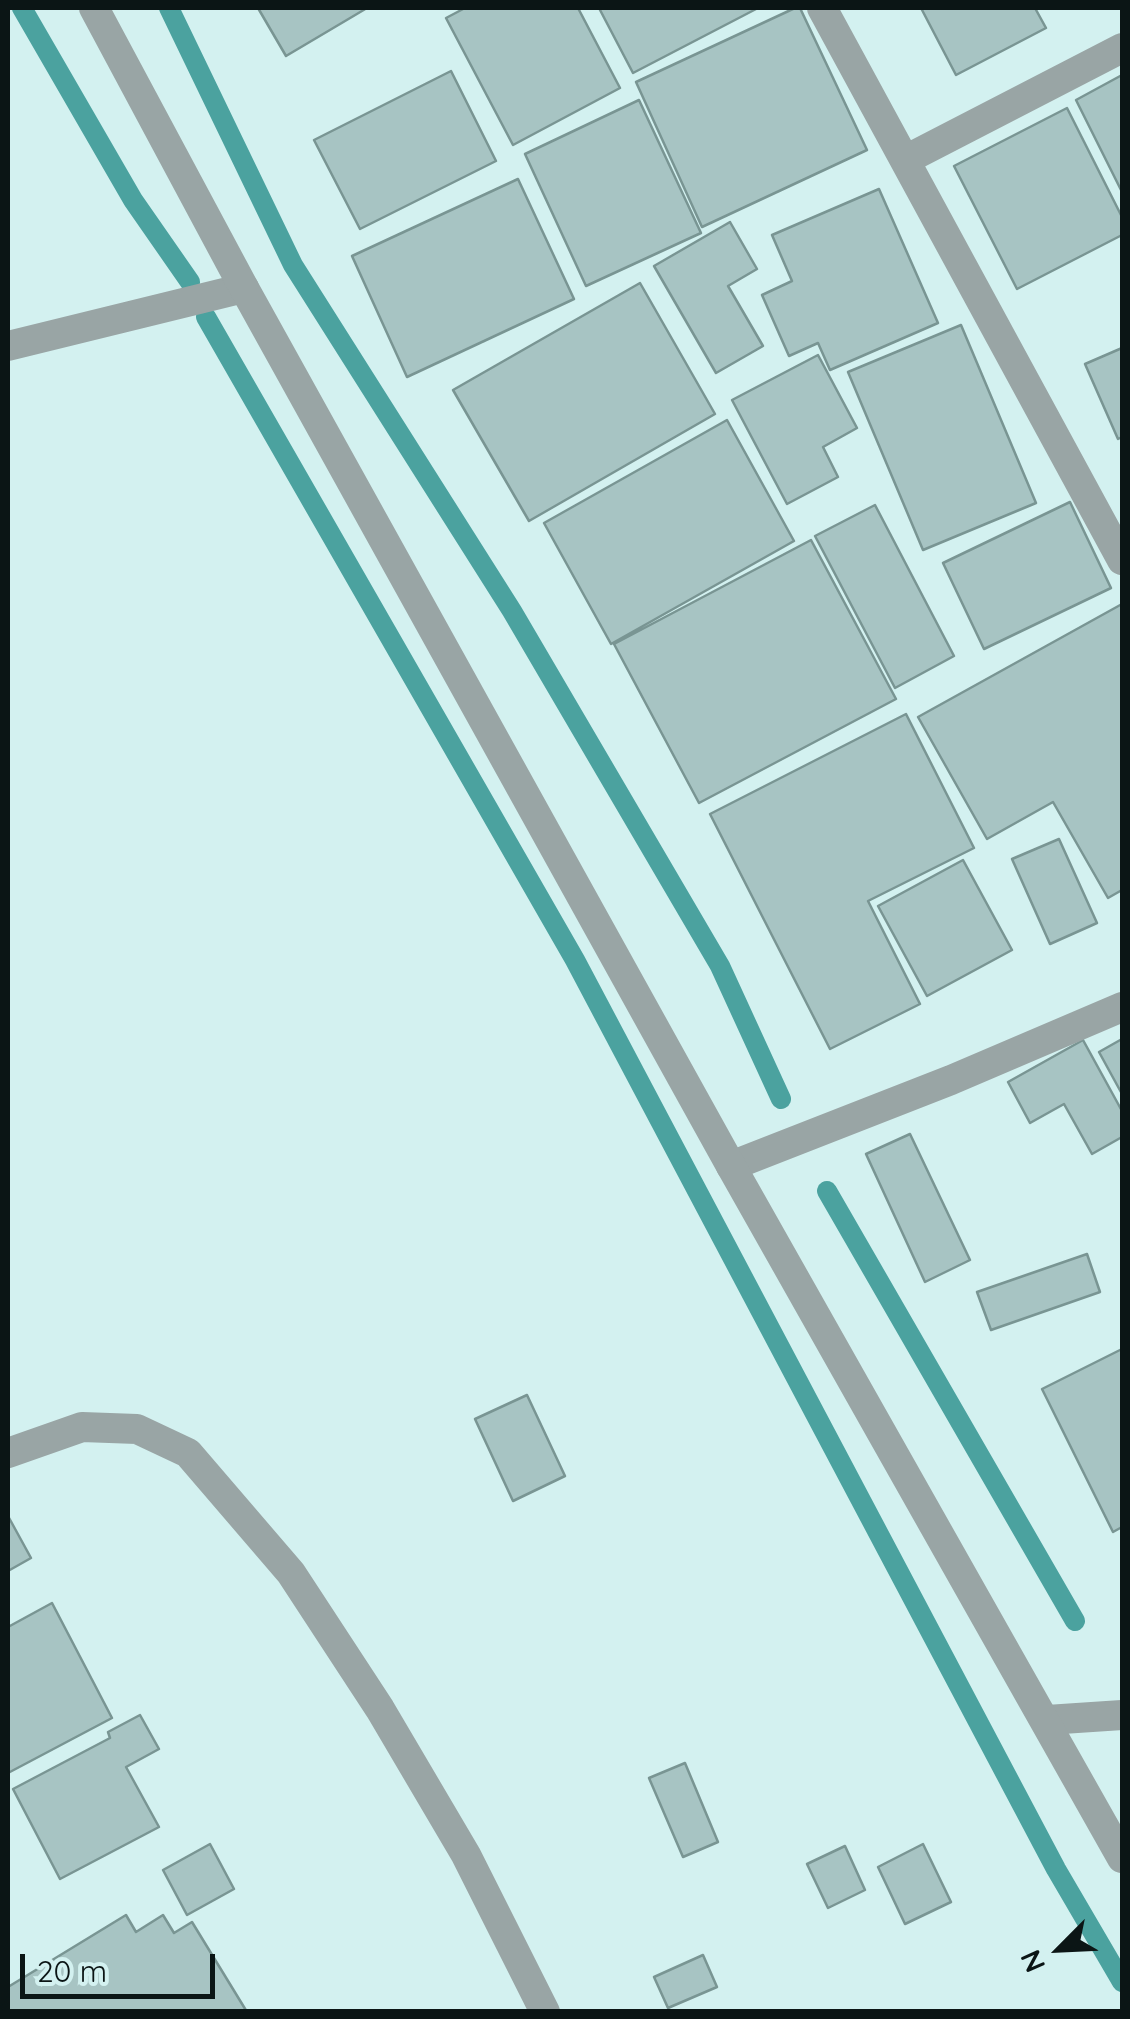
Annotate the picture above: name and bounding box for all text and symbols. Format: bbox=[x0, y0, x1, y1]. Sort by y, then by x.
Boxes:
north arrow bbox=[1010, 1899, 1110, 1999]
scale bar bbox=[25, 1934, 220, 1996]
text: N bbox=[1012, 1945, 1052, 1978]
text: 20 m bbox=[37, 1952, 107, 1990]

